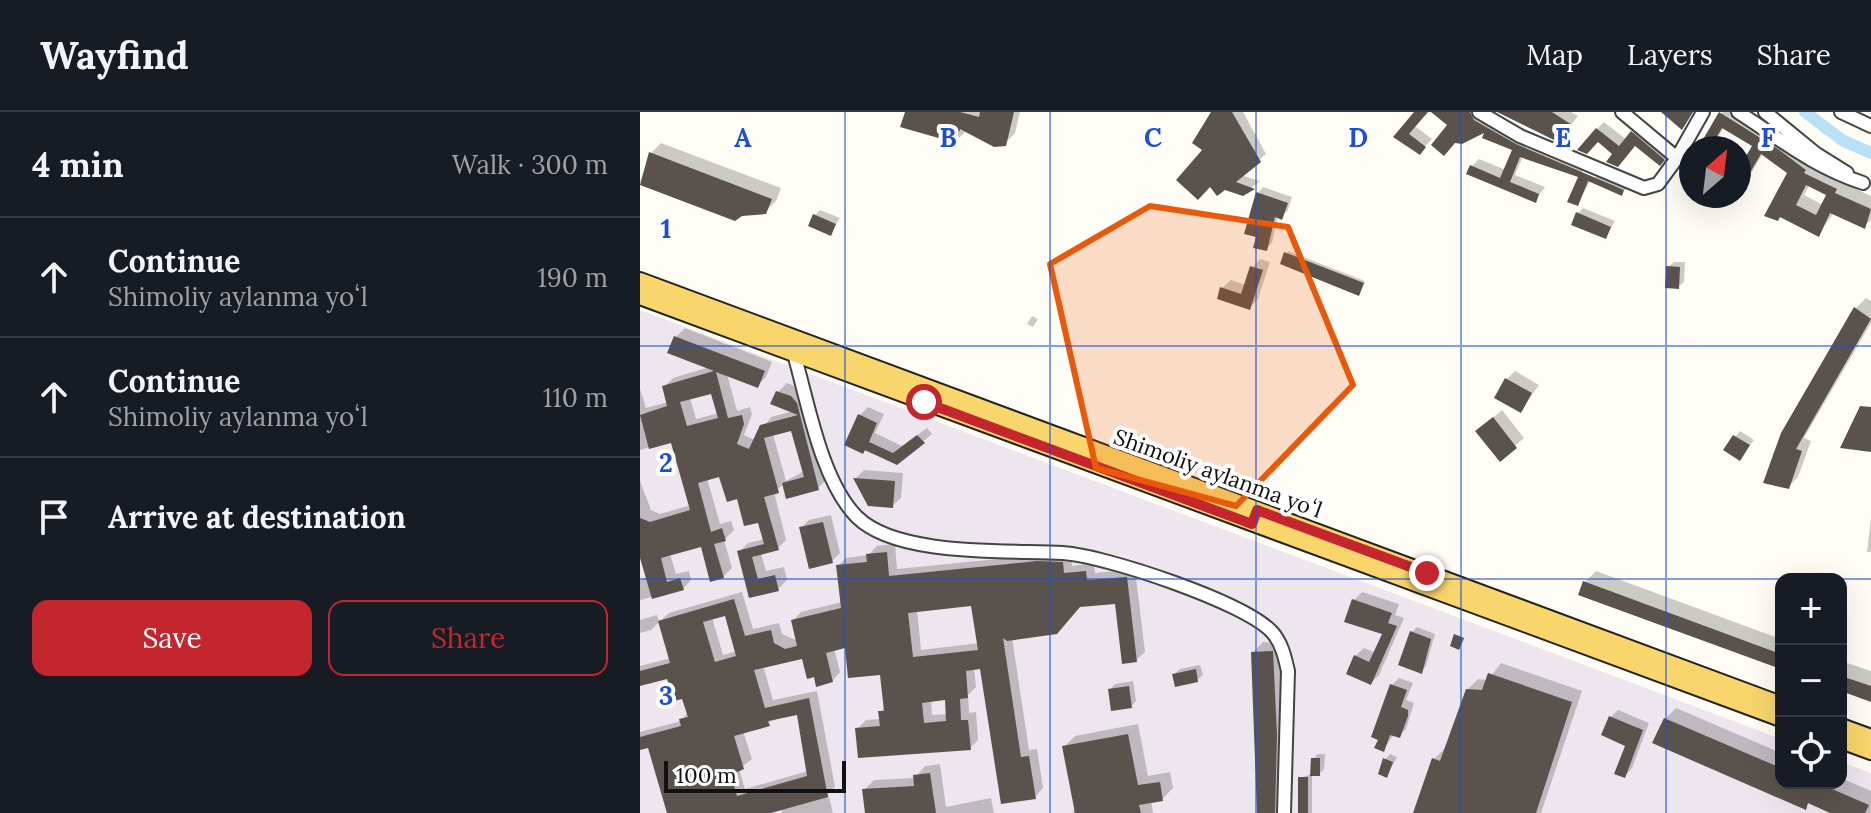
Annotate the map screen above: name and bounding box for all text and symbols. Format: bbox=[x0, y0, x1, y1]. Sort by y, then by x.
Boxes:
text: Wayfind bbox=[40, 31, 189, 79]
text: Map bbox=[1526, 37, 1583, 73]
text: Layers bbox=[1627, 37, 1713, 73]
text: Share bbox=[1757, 37, 1831, 73]
text: A bbox=[734, 121, 752, 154]
text: B bbox=[939, 121, 957, 154]
text: C bbox=[1144, 121, 1162, 154]
text: D bbox=[1348, 121, 1368, 154]
text: E bbox=[1555, 121, 1571, 154]
text: F bbox=[1761, 121, 1776, 154]
north arrow bbox=[1679, 136, 1751, 208]
text: 4 min bbox=[32, 143, 124, 186]
text: Walk · 300 m bbox=[452, 148, 608, 181]
text: 1 bbox=[661, 212, 671, 245]
text: Continue bbox=[108, 242, 240, 280]
icon: ahead bbox=[32, 255, 76, 299]
text: 190 m bbox=[537, 261, 608, 294]
text: Shimoliy aylanma yoʻl bbox=[108, 280, 368, 313]
text: Continue bbox=[108, 362, 240, 400]
icon: ahead bbox=[32, 375, 76, 419]
text: 110 m bbox=[543, 381, 608, 414]
route start bbox=[906, 384, 942, 420]
text: Shimoliy aylanma yoʻl bbox=[108, 400, 368, 433]
street label: Shimoliy aylanma yoʻl bbox=[1110, 422, 1326, 524]
text: 2 bbox=[659, 446, 673, 479]
icon: arrive bbox=[32, 495, 76, 539]
text: Arrive at destination bbox=[108, 498, 406, 536]
route end bbox=[1409, 555, 1445, 591]
map controls bbox=[1775, 573, 1847, 789]
button: + bbox=[1775, 573, 1847, 645]
button: Save bbox=[32, 600, 312, 676]
button: Share bbox=[328, 600, 608, 676]
button: − bbox=[1775, 645, 1847, 717]
text: 3 bbox=[659, 679, 673, 712]
button: locate bbox=[1775, 717, 1847, 789]
scale bar bbox=[664, 757, 846, 793]
text: 100 m bbox=[676, 761, 737, 789]

